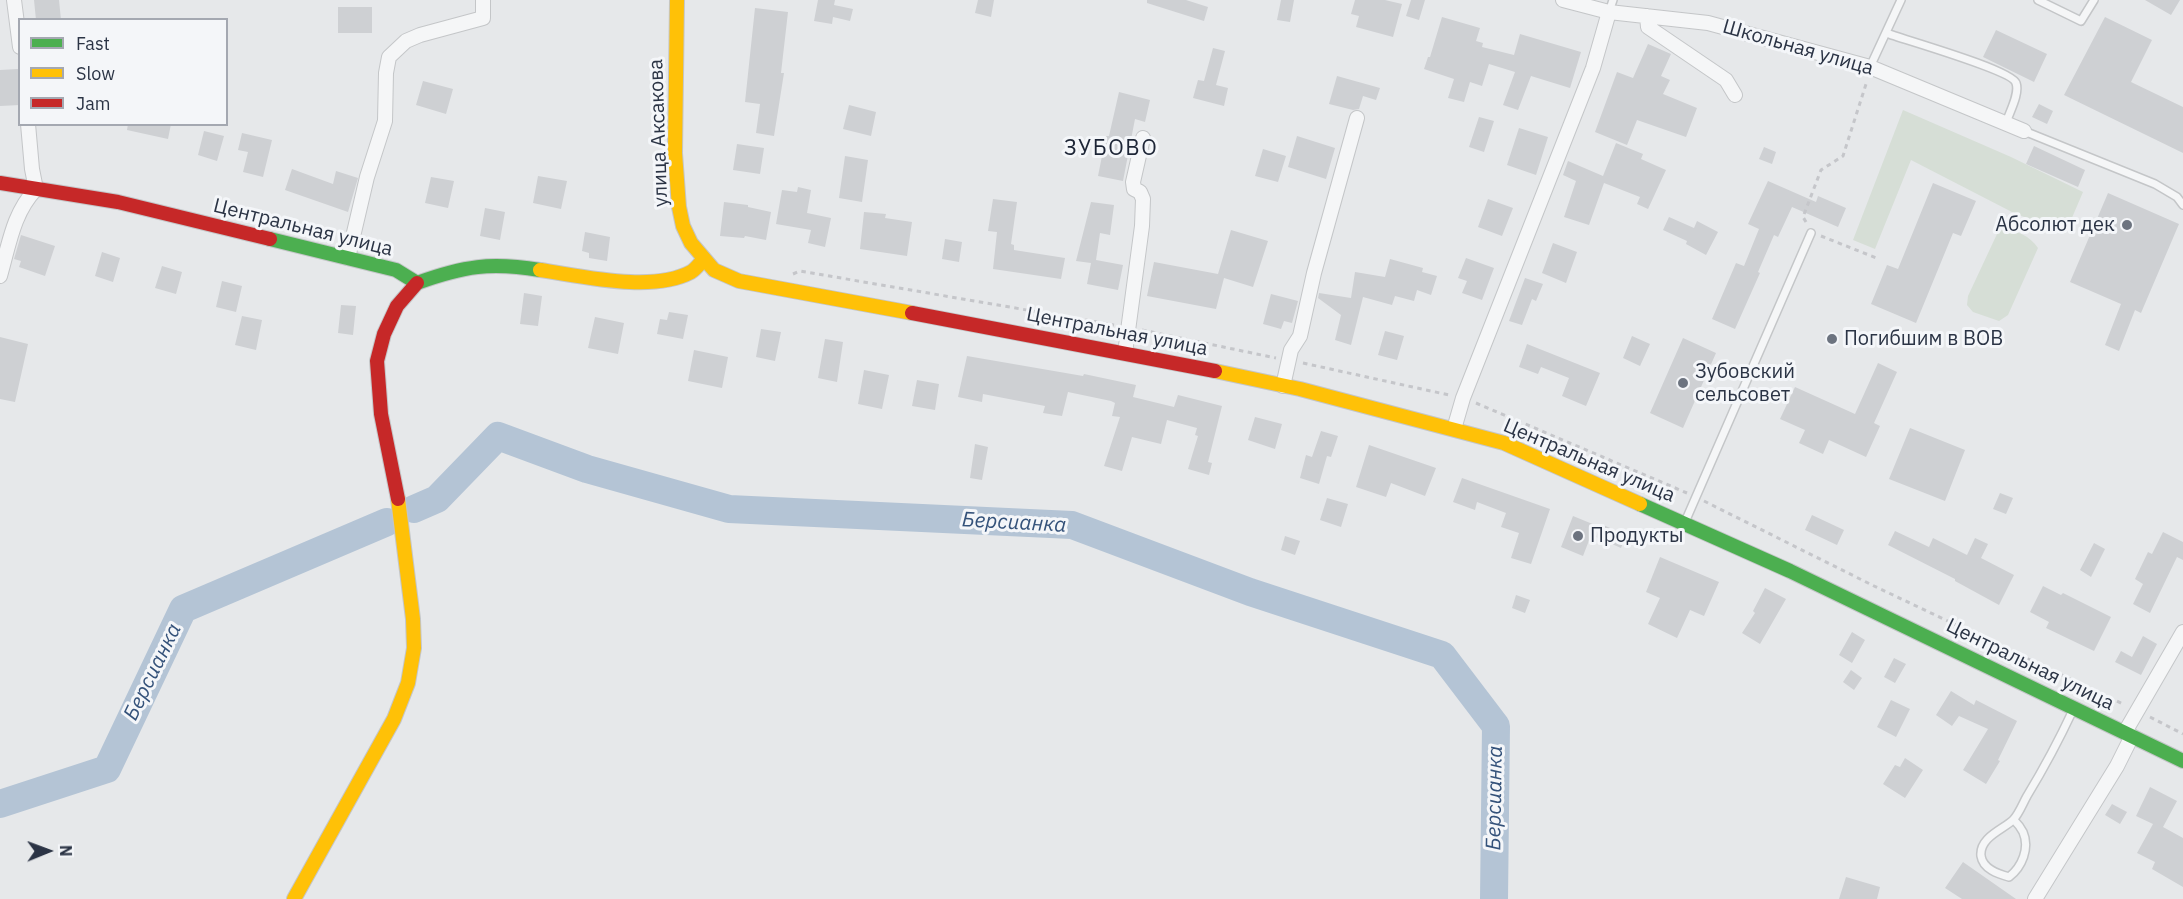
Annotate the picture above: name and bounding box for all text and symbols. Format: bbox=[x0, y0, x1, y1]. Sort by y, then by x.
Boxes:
street label: Школьная улица bbox=[1720, 15, 1876, 81]
legend bbox=[18, 18, 228, 126]
text: Fast bbox=[76, 32, 110, 55]
street label: улица Аксакова bbox=[644, 59, 674, 207]
text: Slow bbox=[76, 62, 115, 85]
text: Jam bbox=[76, 92, 111, 115]
district label: ЗУБОВО bbox=[1064, 136, 1158, 162]
street label: Центральная улица bbox=[211, 194, 395, 262]
place label: Абсолют дек bbox=[1995, 213, 2115, 237]
marker: Абсолют дек bbox=[2120, 218, 2134, 232]
street label: Центральная улица bbox=[1024, 303, 1210, 361]
place label: Погибшим в ВОВ bbox=[1844, 327, 2003, 351]
marker: Погибшим в ВОВ bbox=[1825, 332, 1839, 346]
place label: Зубовский сельсовет bbox=[1695, 360, 1795, 407]
marker: Зубовский сельсовет bbox=[1676, 376, 1690, 390]
street label: Центральная улица bbox=[1500, 414, 1678, 508]
water label: Берсианка bbox=[961, 508, 1067, 538]
place label: Продукты bbox=[1590, 524, 1683, 548]
marker: Продукты bbox=[1571, 529, 1585, 543]
street label: Центральная улица bbox=[1942, 614, 2118, 716]
water label: Берсианка bbox=[119, 619, 187, 725]
water label: Берсианка bbox=[1481, 745, 1509, 851]
north arrow bbox=[18, 821, 78, 881]
text: N bbox=[56, 845, 76, 857]

